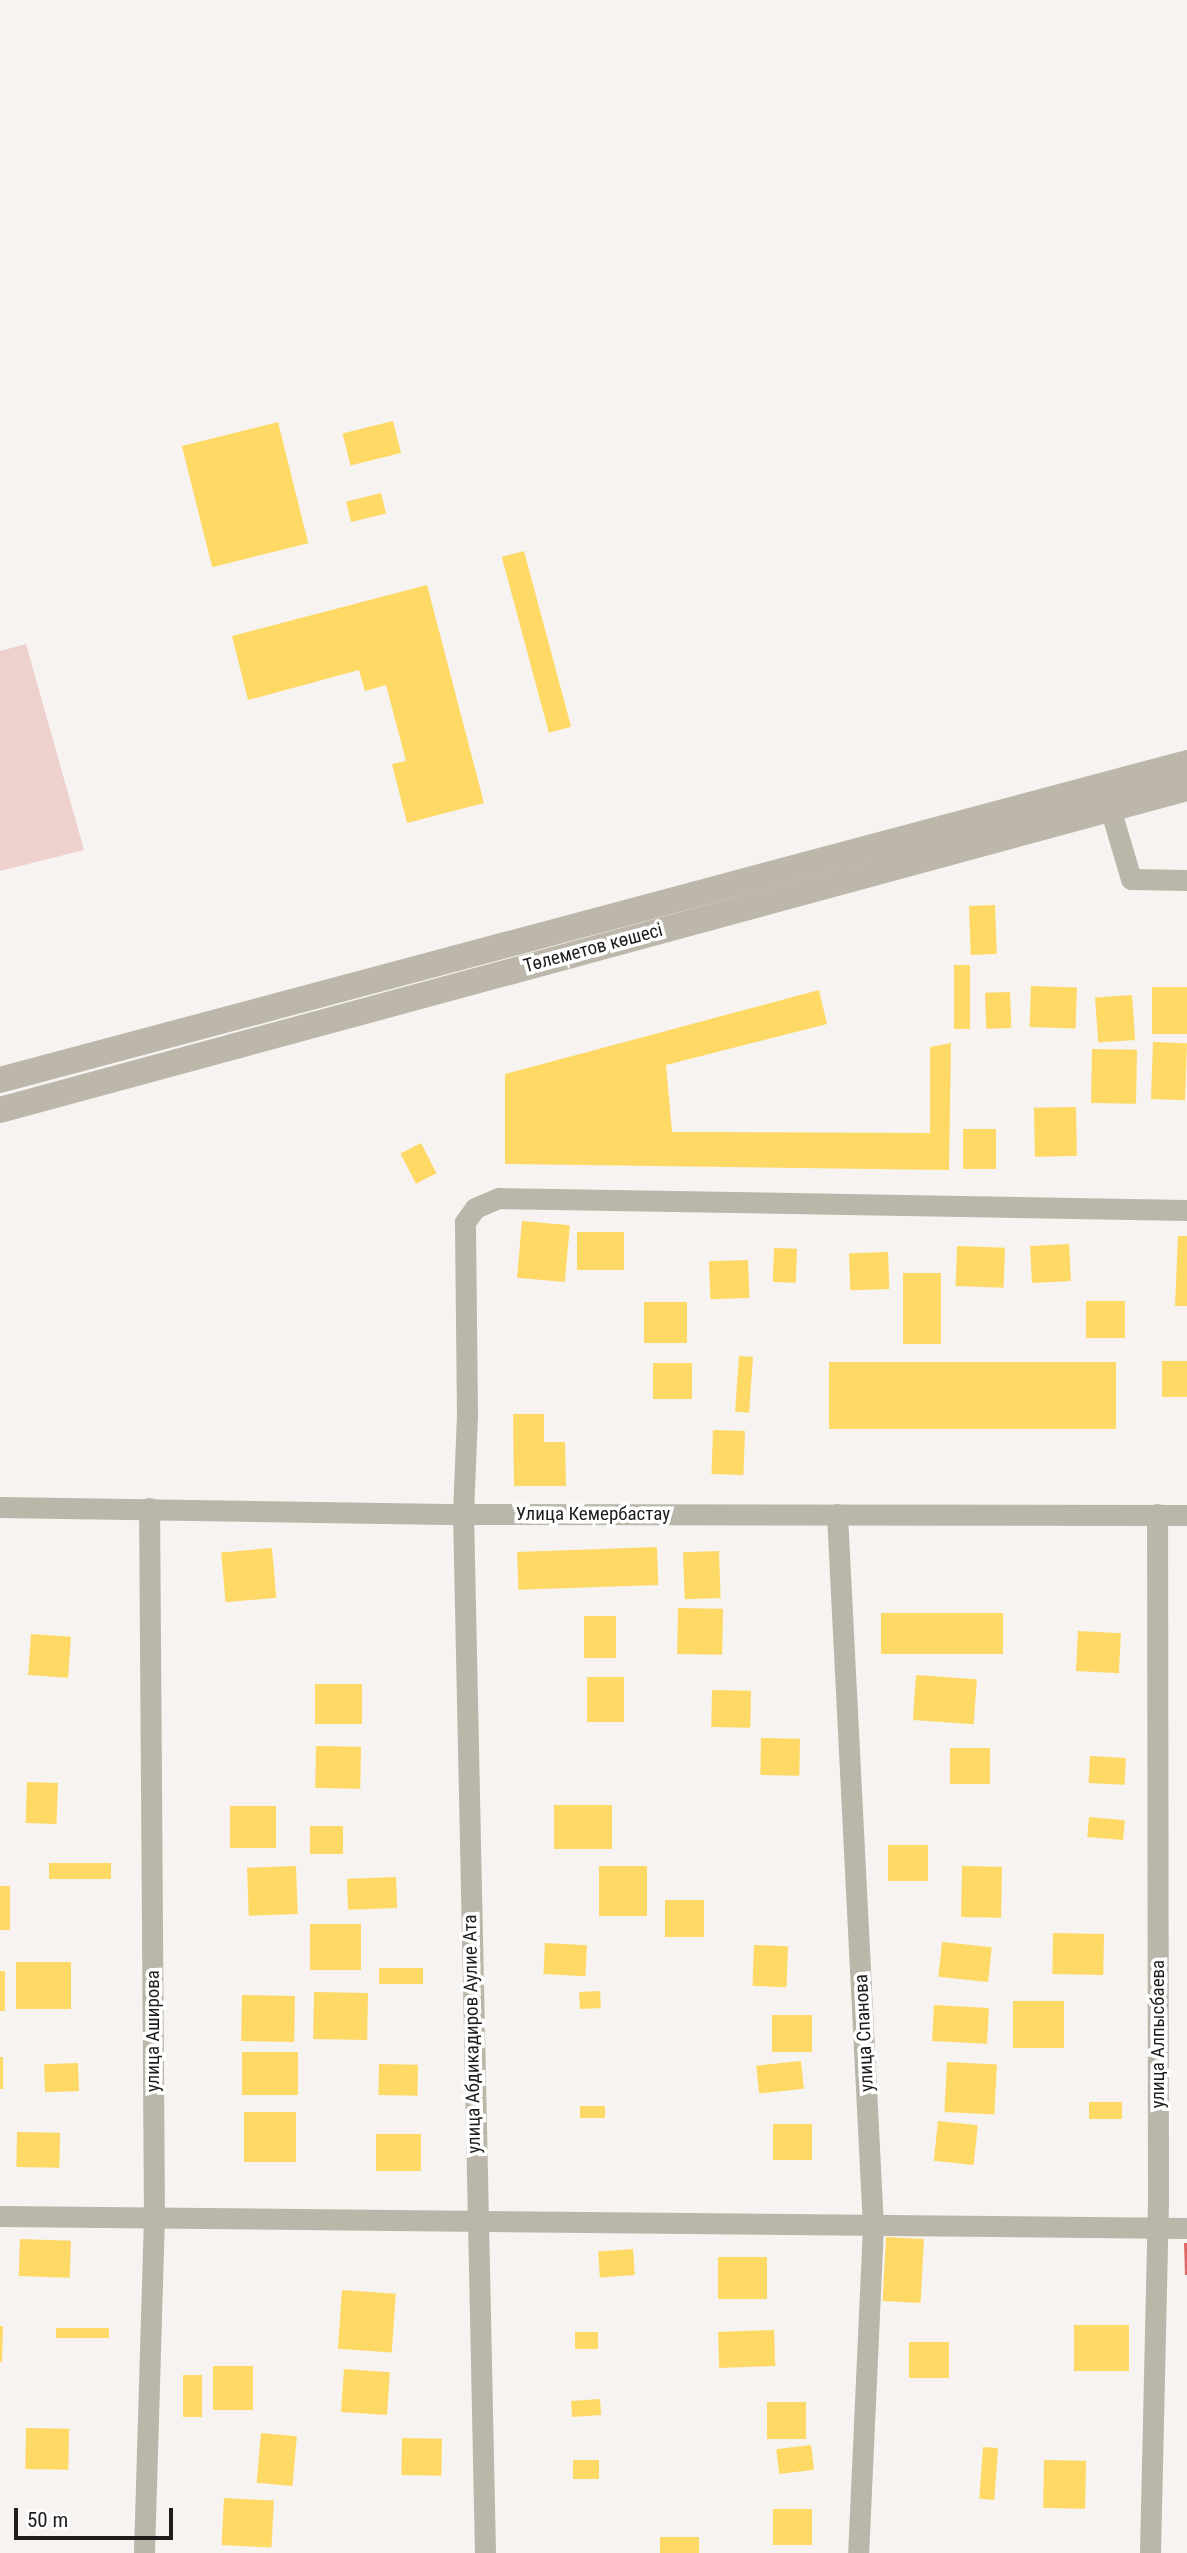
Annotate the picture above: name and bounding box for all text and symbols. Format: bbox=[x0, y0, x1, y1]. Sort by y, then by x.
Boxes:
street label: Төлеметов көшесі bbox=[521, 918, 665, 978]
street label: Улица Кемербастау bbox=[516, 1503, 670, 1525]
street label: улица Абдикадиров Аулие Ата bbox=[459, 1914, 485, 2154]
street label: улица Алпысбаева bbox=[1147, 1960, 1169, 2108]
street label: улица Аширова bbox=[142, 1970, 164, 2092]
street label: улица Спанова bbox=[850, 1974, 878, 2092]
scale bar bbox=[18, 2494, 177, 2538]
text: 50 m bbox=[27, 2508, 68, 2532]

